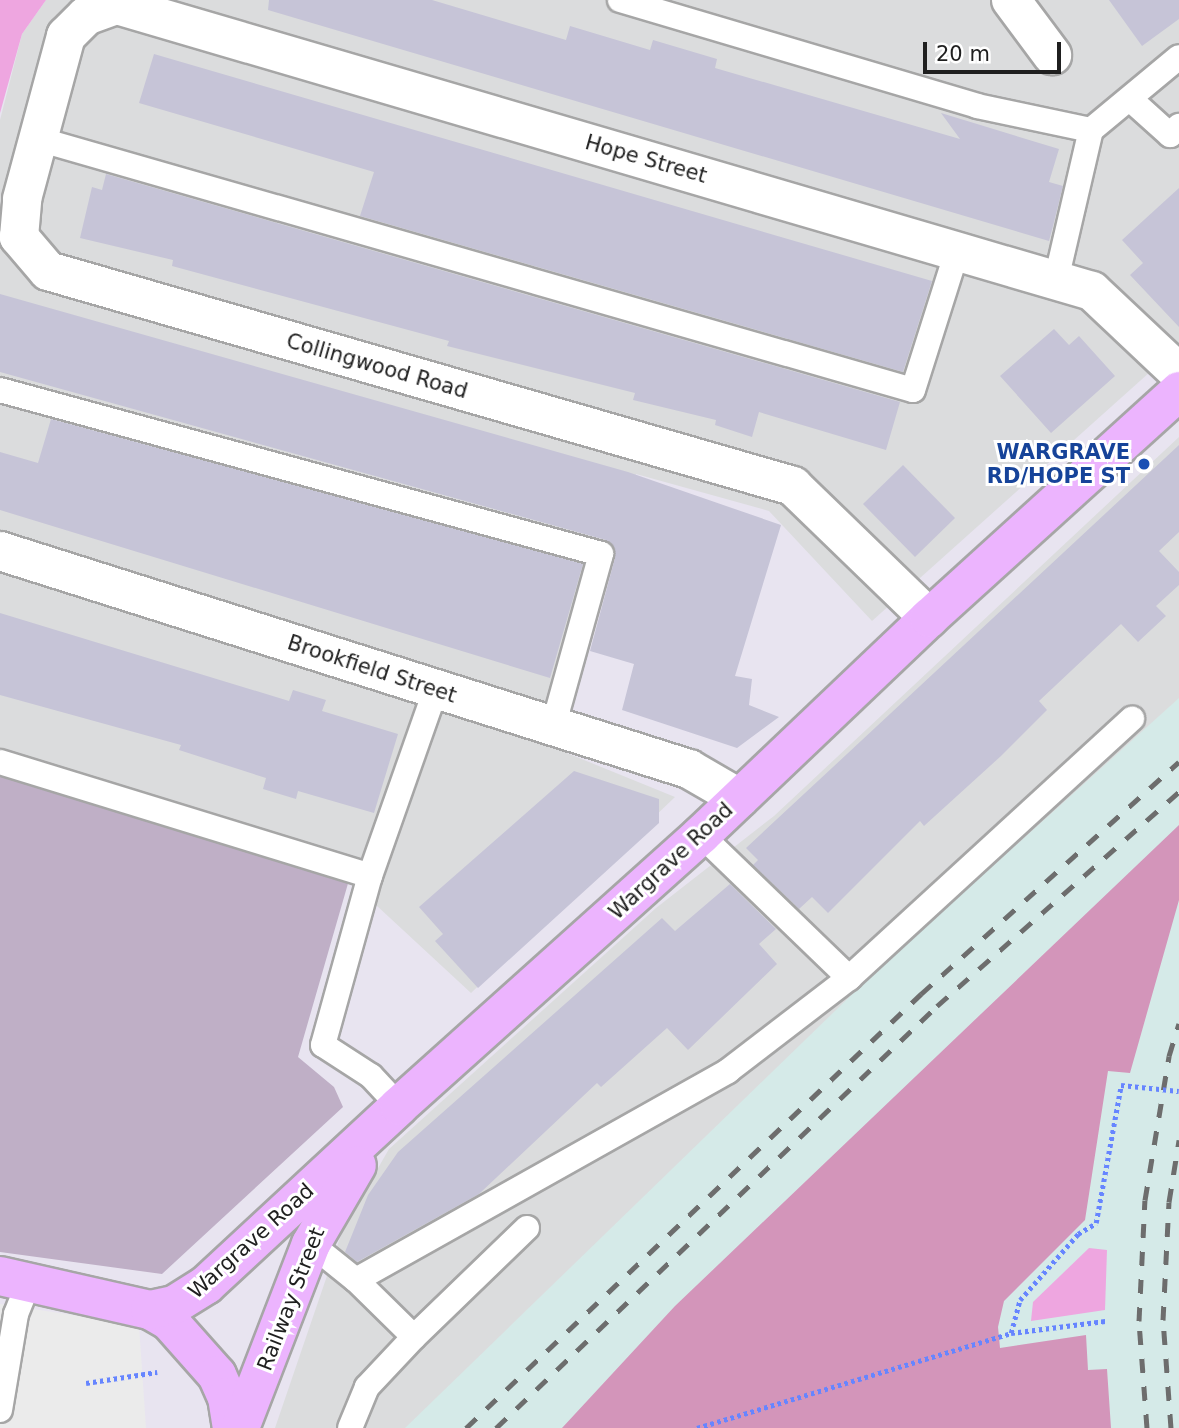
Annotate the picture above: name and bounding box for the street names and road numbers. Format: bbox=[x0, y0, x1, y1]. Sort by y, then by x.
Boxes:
street label: Hope Street bbox=[582, 130, 710, 188]
street label: Collingwood Road bbox=[284, 328, 470, 404]
street label: Brookfield Street bbox=[284, 630, 460, 708]
street label: Wargrave Road bbox=[604, 797, 738, 925]
street label: Wargrave Road bbox=[183, 1178, 319, 1304]
street label: Railway Street bbox=[252, 1224, 330, 1374]

